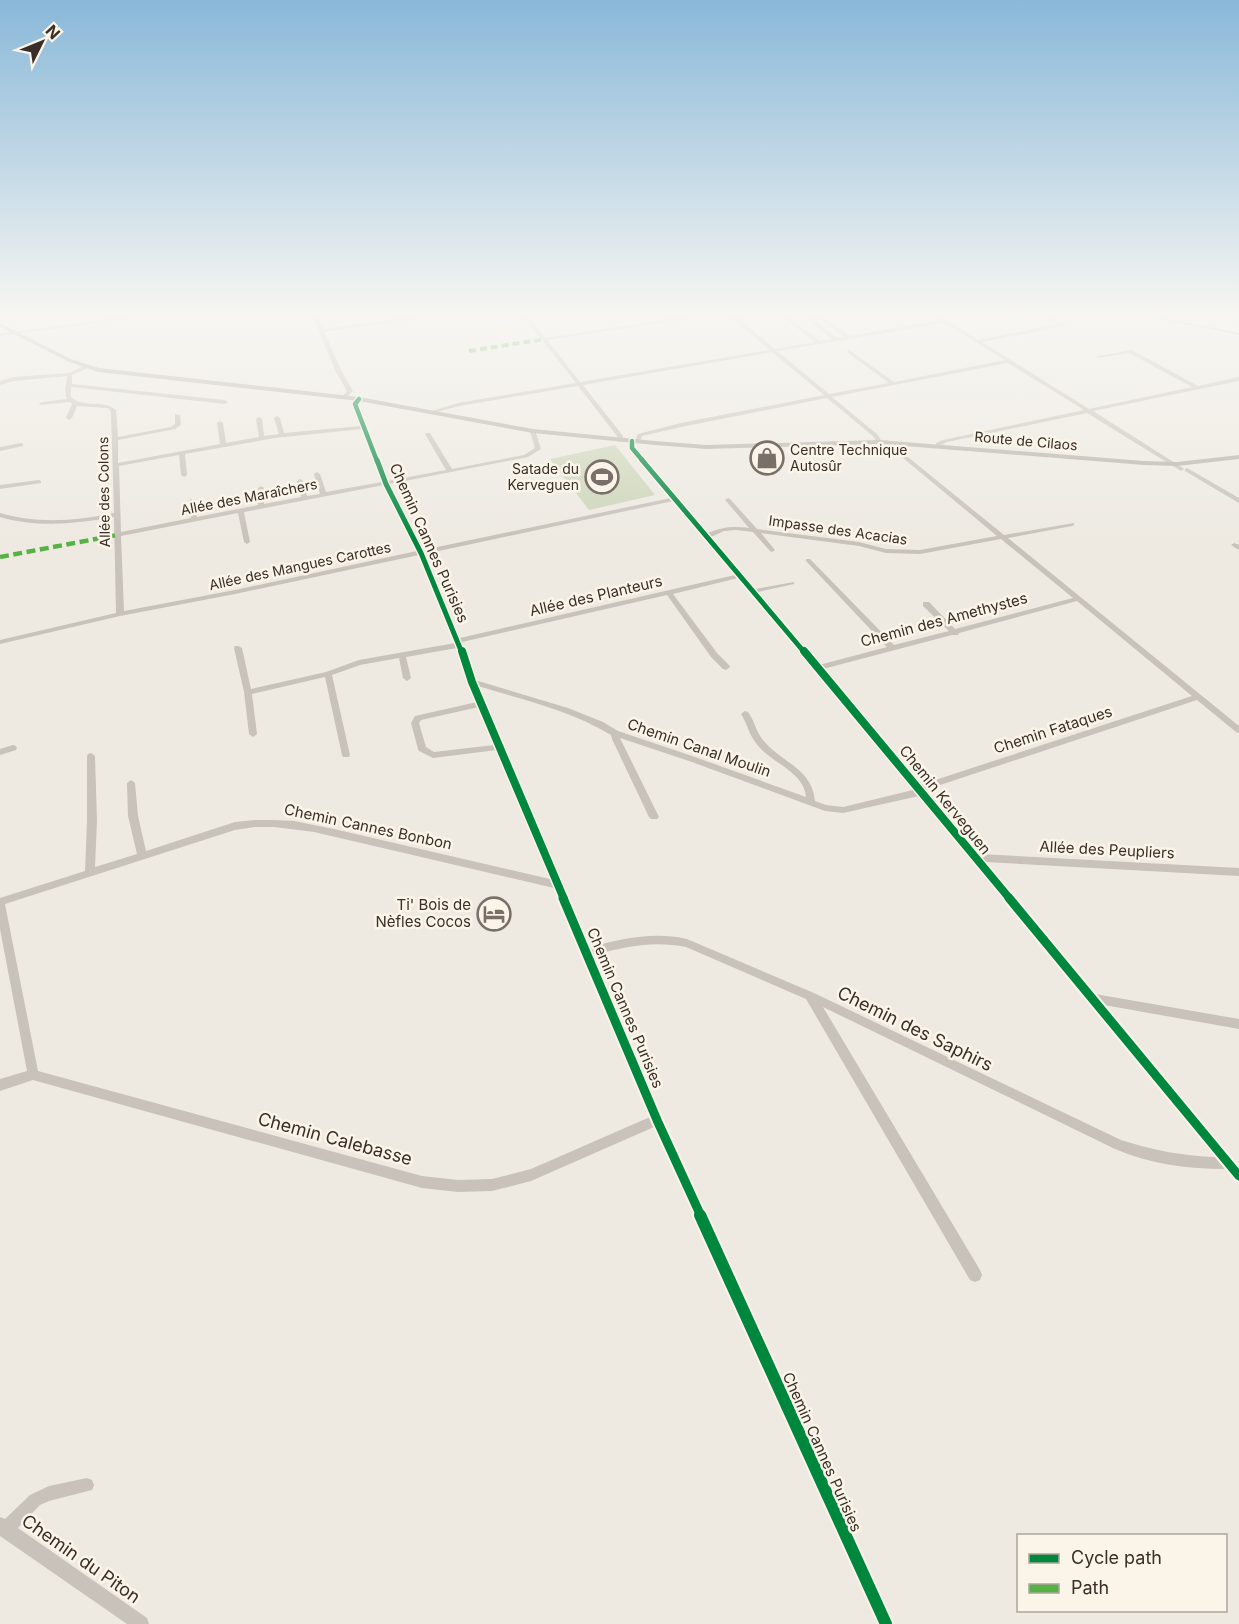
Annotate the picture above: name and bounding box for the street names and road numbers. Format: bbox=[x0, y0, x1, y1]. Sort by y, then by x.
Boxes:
street label: Route de Cilaos bbox=[974, 428, 1078, 453]
street label: Allée des Colons bbox=[94, 436, 113, 548]
street label: Chemin Cannes Purisies bbox=[386, 460, 473, 626]
street label: Allée des Maraîchers bbox=[179, 475, 319, 518]
street label: Impasse des Acacias bbox=[768, 511, 908, 548]
street label: Allée des Mangues Carottes bbox=[207, 538, 392, 593]
street label: Allée des Planteurs bbox=[528, 571, 664, 620]
street label: Chemin des Amethystes bbox=[858, 588, 1029, 651]
street label: Chemin Fataques bbox=[991, 701, 1115, 758]
street label: Chemin Canal Moulin bbox=[625, 714, 773, 781]
street label: Chemin Kerveguen bbox=[895, 741, 995, 858]
street label: Chemin Cannes Bonbon bbox=[282, 799, 454, 854]
street label: Allée des Peupliers bbox=[1039, 836, 1175, 863]
street label: Chemin Cannes Purisies bbox=[583, 925, 668, 1091]
street label: Chemin des Saphirs bbox=[834, 982, 996, 1075]
street label: Chemin Calebasse bbox=[256, 1108, 415, 1169]
street label: Chemin Cannes Purisies bbox=[779, 1369, 866, 1535]
street label: Chemin du Piton bbox=[18, 1510, 145, 1607]

